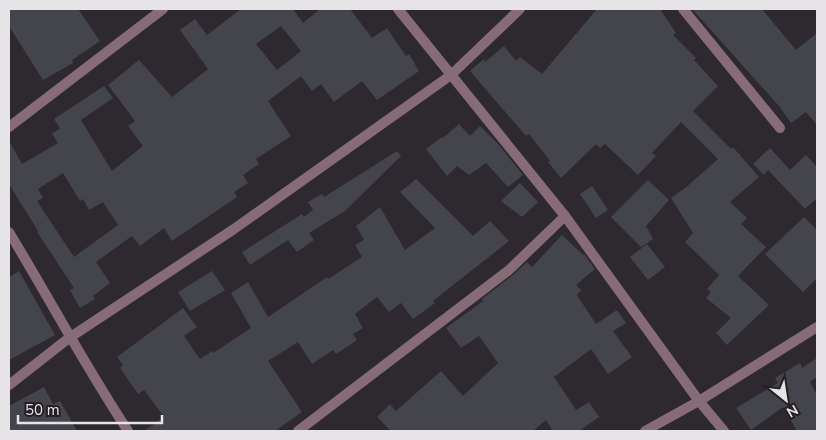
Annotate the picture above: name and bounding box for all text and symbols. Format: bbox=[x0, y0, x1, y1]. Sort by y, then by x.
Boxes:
north arrow bbox=[761, 375, 811, 425]
scale bar bbox=[18, 392, 161, 424]
text: 50 m bbox=[25, 400, 60, 420]
text: N bbox=[783, 400, 802, 422]

